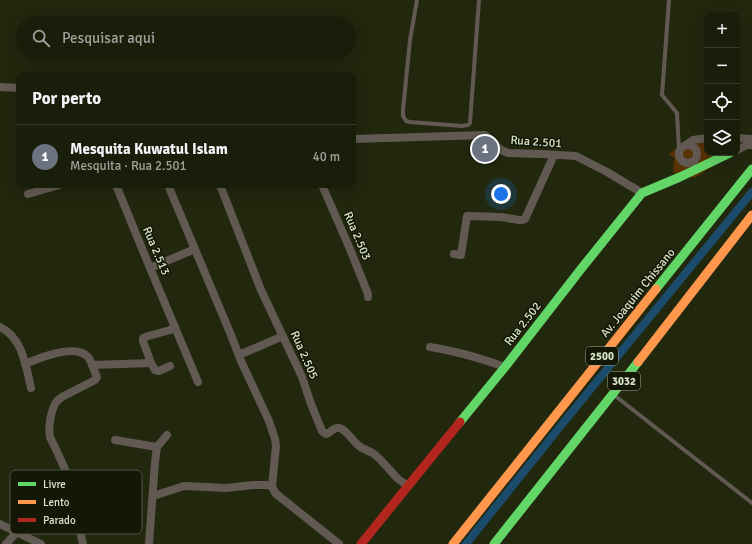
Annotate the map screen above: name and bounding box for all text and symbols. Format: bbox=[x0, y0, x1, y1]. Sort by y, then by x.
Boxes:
map controls bbox=[704, 12, 740, 156]
button: + bbox=[704, 12, 740, 48]
search box bbox=[16, 16, 356, 60]
icon: search bbox=[30, 27, 52, 49]
text: Pesquisar aqui bbox=[62, 29, 155, 47]
button: − bbox=[704, 48, 740, 84]
button: locate bbox=[704, 84, 740, 120]
text: Por perto bbox=[32, 88, 101, 109]
button: layers bbox=[704, 120, 740, 156]
street label: Rua 2.501 bbox=[510, 133, 562, 151]
pin: 1 bbox=[472, 134, 498, 164]
text: Mesquita Kuwatul Islam bbox=[70, 140, 228, 158]
text: 1 bbox=[41, 149, 49, 165]
text: 40 m bbox=[313, 149, 340, 165]
text: Mesquita · Rua 2.501 bbox=[70, 158, 187, 174]
your location bbox=[491, 184, 511, 204]
street label: Rua 2.503 bbox=[340, 209, 374, 263]
street label: Rua 2.513 bbox=[139, 224, 173, 278]
street label: Av. Joaquim Chissano bbox=[598, 245, 678, 341]
street label: Rua 2.502 bbox=[501, 299, 545, 349]
street label: Rua 2.505 bbox=[287, 329, 321, 381]
road number: 2500 bbox=[586, 347, 618, 365]
road number: 3032 bbox=[608, 372, 640, 390]
legend bbox=[10, 470, 142, 534]
text: Livre bbox=[43, 478, 66, 491]
text: Lento bbox=[43, 496, 70, 509]
text: Parado bbox=[43, 514, 76, 527]

